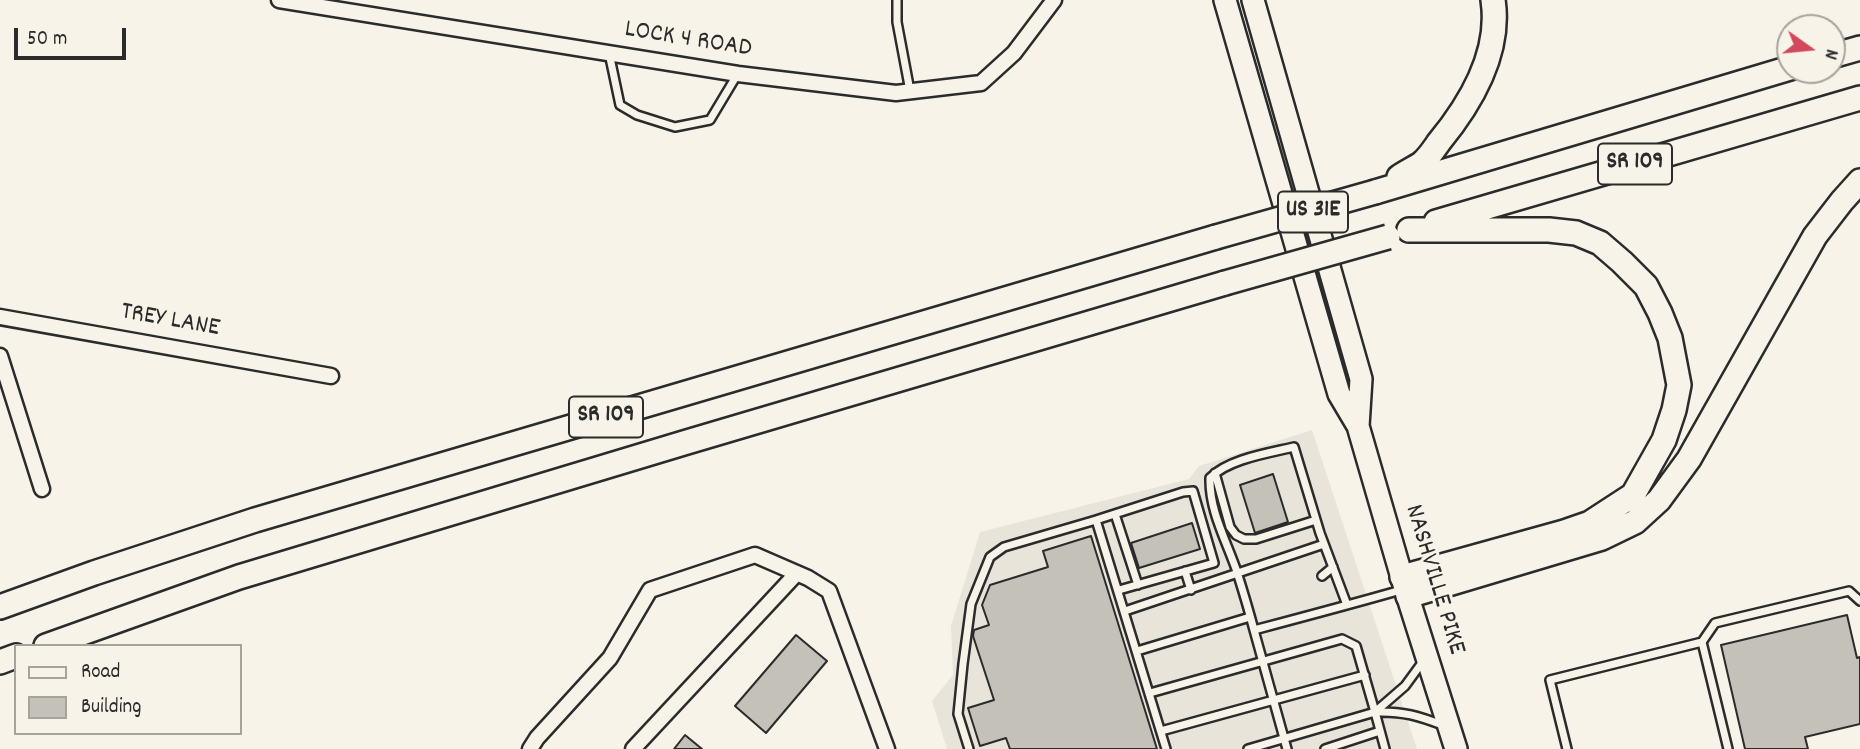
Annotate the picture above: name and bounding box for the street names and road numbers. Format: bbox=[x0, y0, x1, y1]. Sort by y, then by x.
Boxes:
street label: LOCK 4 ROAD bbox=[622, 16, 754, 66]
road number: SR 109 bbox=[1598, 144, 1672, 184]
road number: US 31E bbox=[1278, 192, 1348, 232]
street label: TREY LANE bbox=[118, 298, 222, 346]
road number: SR 109 bbox=[569, 396, 643, 438]
street label: NASHVILLE PIKE bbox=[1395, 501, 1471, 659]

